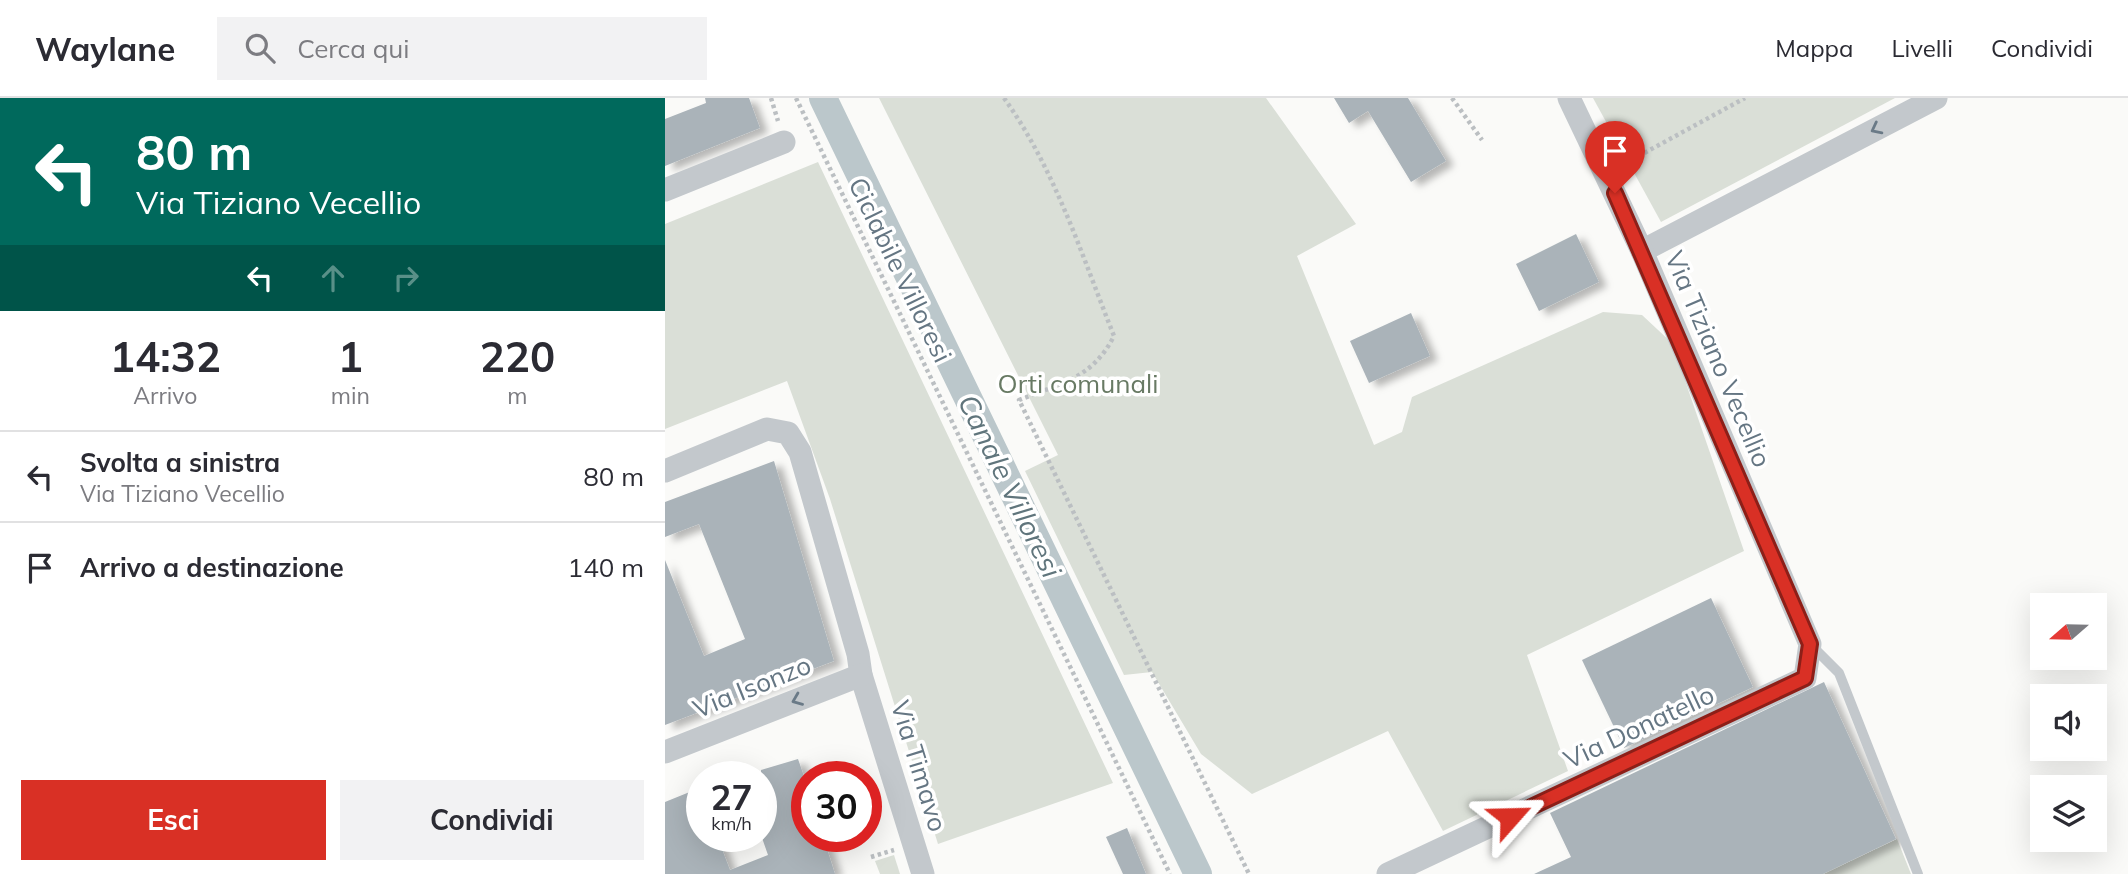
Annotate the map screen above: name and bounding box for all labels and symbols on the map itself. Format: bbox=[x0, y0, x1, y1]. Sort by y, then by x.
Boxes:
pin bbox=[1585, 121, 1645, 193]
one-way arrow bbox=[1871, 121, 1883, 135]
street label: Ciclabile Villoresi bbox=[841, 172, 959, 368]
street label: Via Tiziano Vecellio bbox=[1658, 246, 1779, 472]
park label: Orti comunali bbox=[998, 367, 1158, 400]
water label: Canale Villoresi bbox=[951, 389, 1070, 583]
north arrow bbox=[2030, 593, 2107, 670]
street label: Via Isonzo bbox=[688, 648, 816, 725]
street label: Via Donatello bbox=[1558, 677, 1719, 776]
one-way arrow bbox=[792, 691, 804, 705]
street label: Via Timavo bbox=[884, 696, 955, 835]
speed limit sign: 30 bbox=[791, 761, 882, 852]
position arrow bbox=[1473, 780, 1547, 854]

